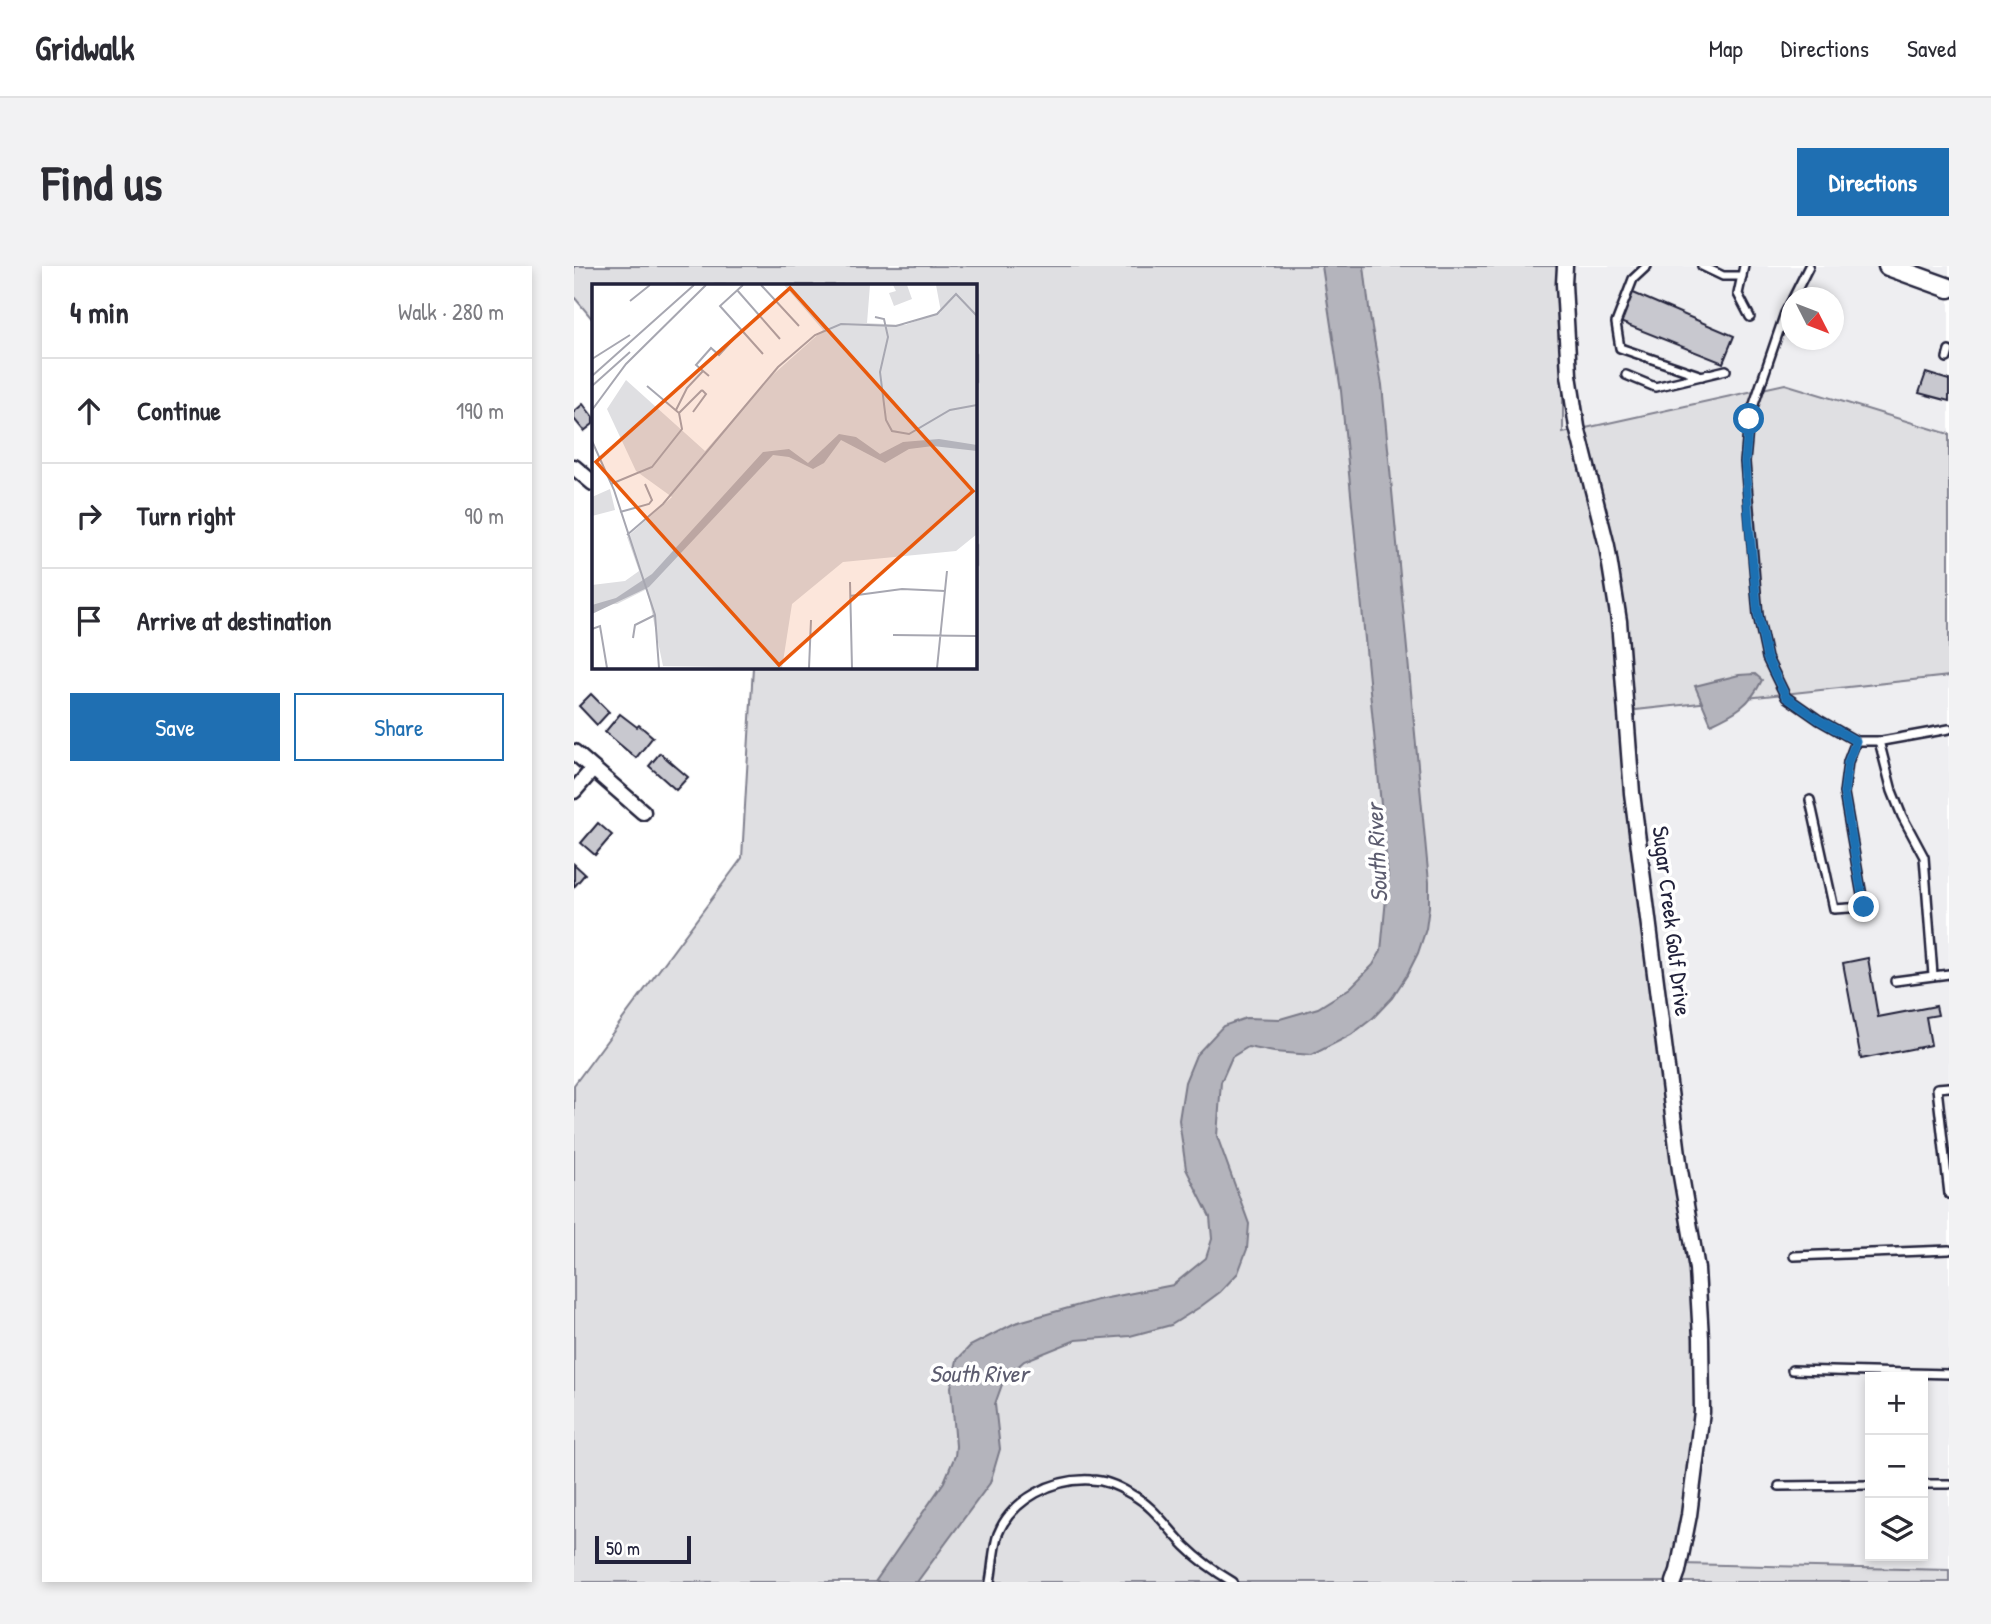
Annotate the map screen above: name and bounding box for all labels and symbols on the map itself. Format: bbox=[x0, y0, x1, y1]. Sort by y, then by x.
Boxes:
inset map bbox=[592, 284, 976, 668]
north arrow bbox=[1781, 287, 1844, 350]
route start bbox=[1733, 403, 1764, 434]
water label: South River bbox=[1357, 800, 1395, 903]
street label: Sugar Creek Golf Drive bbox=[1645, 824, 1700, 1018]
route end bbox=[1848, 891, 1879, 922]
water label: South River bbox=[930, 1357, 1031, 1389]
scale bar bbox=[595, 1533, 691, 1565]

